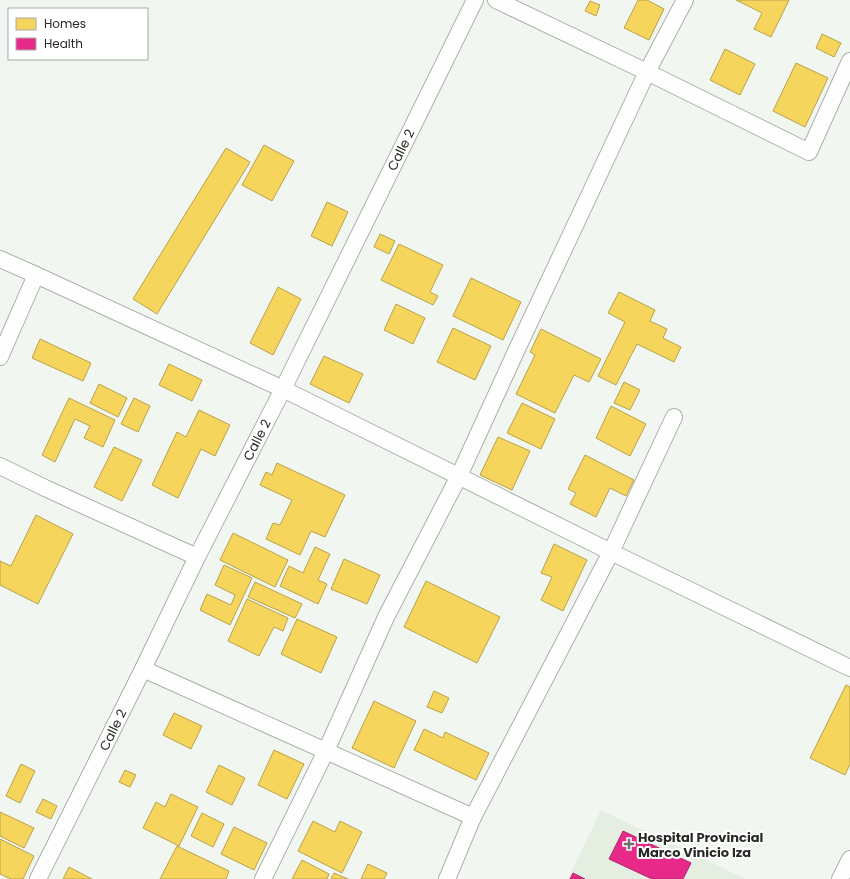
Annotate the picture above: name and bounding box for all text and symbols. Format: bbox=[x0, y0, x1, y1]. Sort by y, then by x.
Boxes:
legend bbox=[8, 8, 148, 60]
text: Homes bbox=[44, 15, 86, 32]
text: Health bbox=[44, 35, 83, 52]
street label: Calle 2 bbox=[383, 126, 419, 174]
street label: Calle 2 bbox=[238, 416, 276, 464]
street label: Calle 2 bbox=[95, 706, 131, 754]
place label: Hospital Provincial Marco Vinicio Iza bbox=[638, 828, 764, 862]
marker: Hospital Provincial Marco Vinicio Iza bbox=[623, 838, 635, 850]

